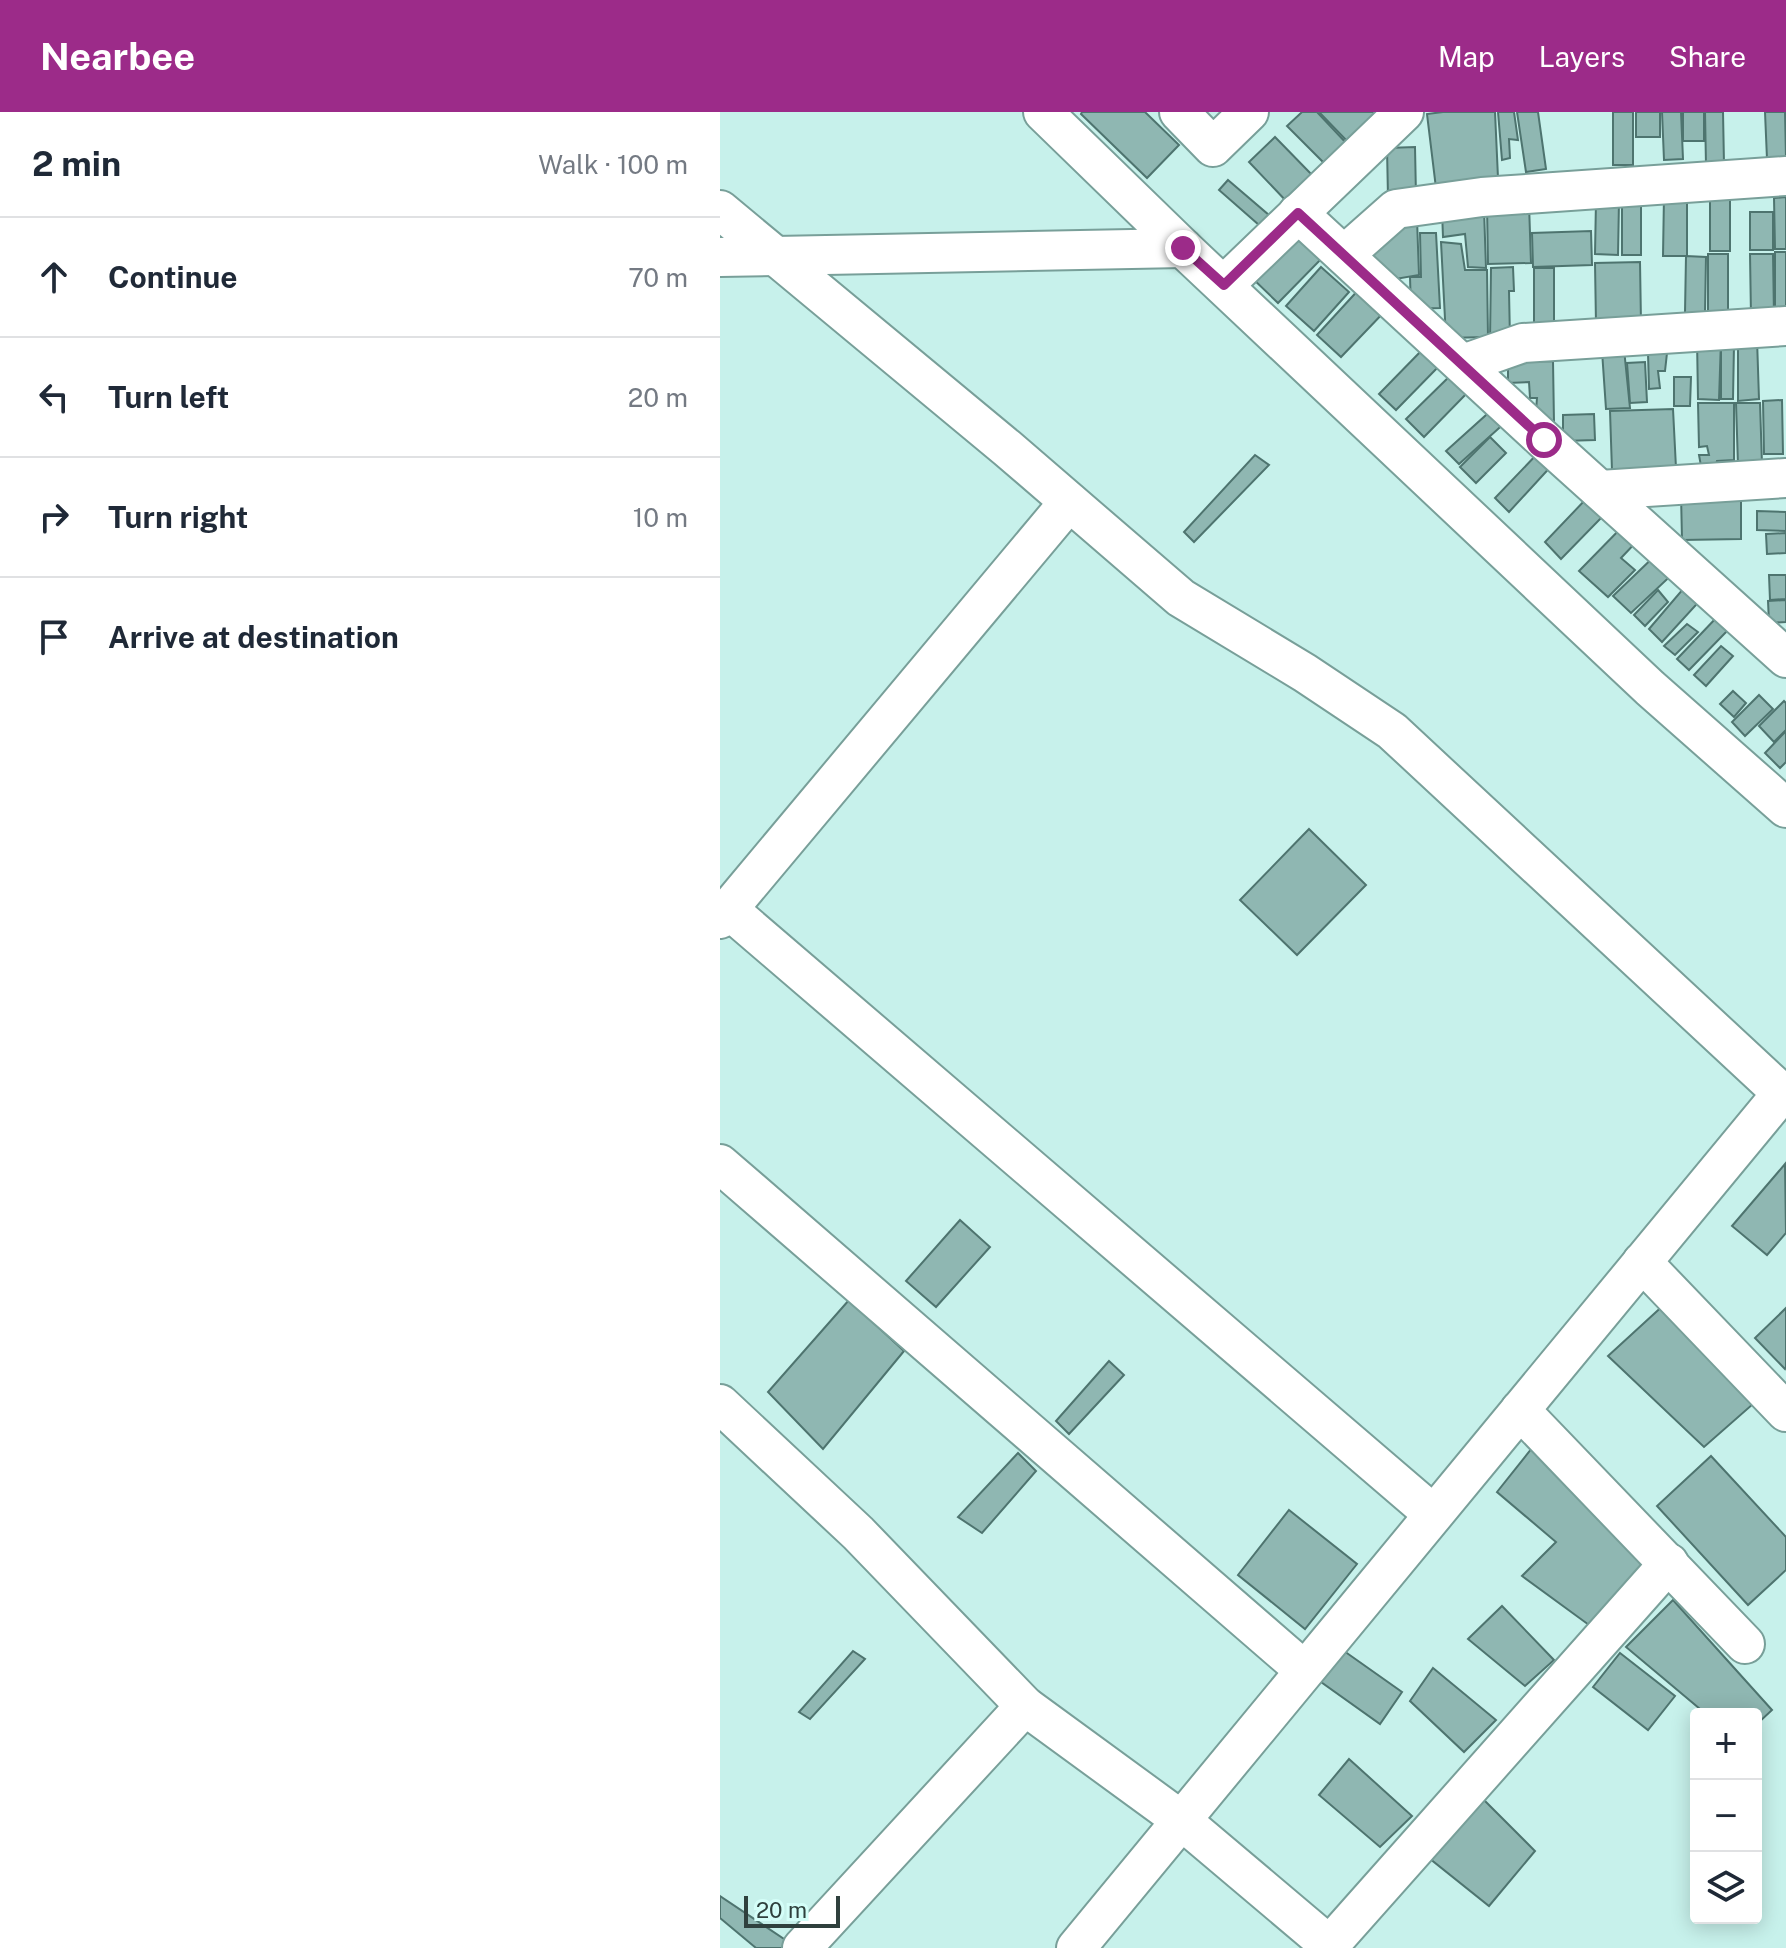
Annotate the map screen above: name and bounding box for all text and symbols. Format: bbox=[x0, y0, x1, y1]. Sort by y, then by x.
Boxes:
text: Nearbee bbox=[40, 34, 195, 79]
text: Map bbox=[1438, 40, 1495, 73]
text: Layers bbox=[1539, 40, 1625, 73]
text: Share bbox=[1669, 40, 1746, 73]
text: 2 min bbox=[32, 144, 121, 184]
text: Walk · 100 m bbox=[538, 149, 688, 180]
route end bbox=[1165, 230, 1201, 266]
icon: ahead bbox=[32, 255, 76, 299]
text: Continue bbox=[108, 259, 238, 295]
text: 70 m bbox=[628, 262, 688, 293]
icon: left bbox=[32, 375, 76, 419]
text: Turn left bbox=[108, 379, 229, 415]
text: 20 m bbox=[628, 382, 688, 413]
route start bbox=[1526, 422, 1562, 458]
icon: right bbox=[32, 495, 76, 539]
text: Turn right bbox=[108, 499, 248, 535]
text: 10 m bbox=[633, 502, 688, 533]
icon: arrive bbox=[32, 615, 76, 659]
text: Arrive at destination bbox=[108, 619, 399, 655]
map controls bbox=[1690, 1708, 1762, 1924]
button: + bbox=[1690, 1708, 1762, 1780]
button: − bbox=[1690, 1780, 1762, 1852]
button: layers bbox=[1690, 1852, 1762, 1924]
scale bar bbox=[744, 1892, 840, 1928]
text: 20 m bbox=[756, 1897, 807, 1923]

